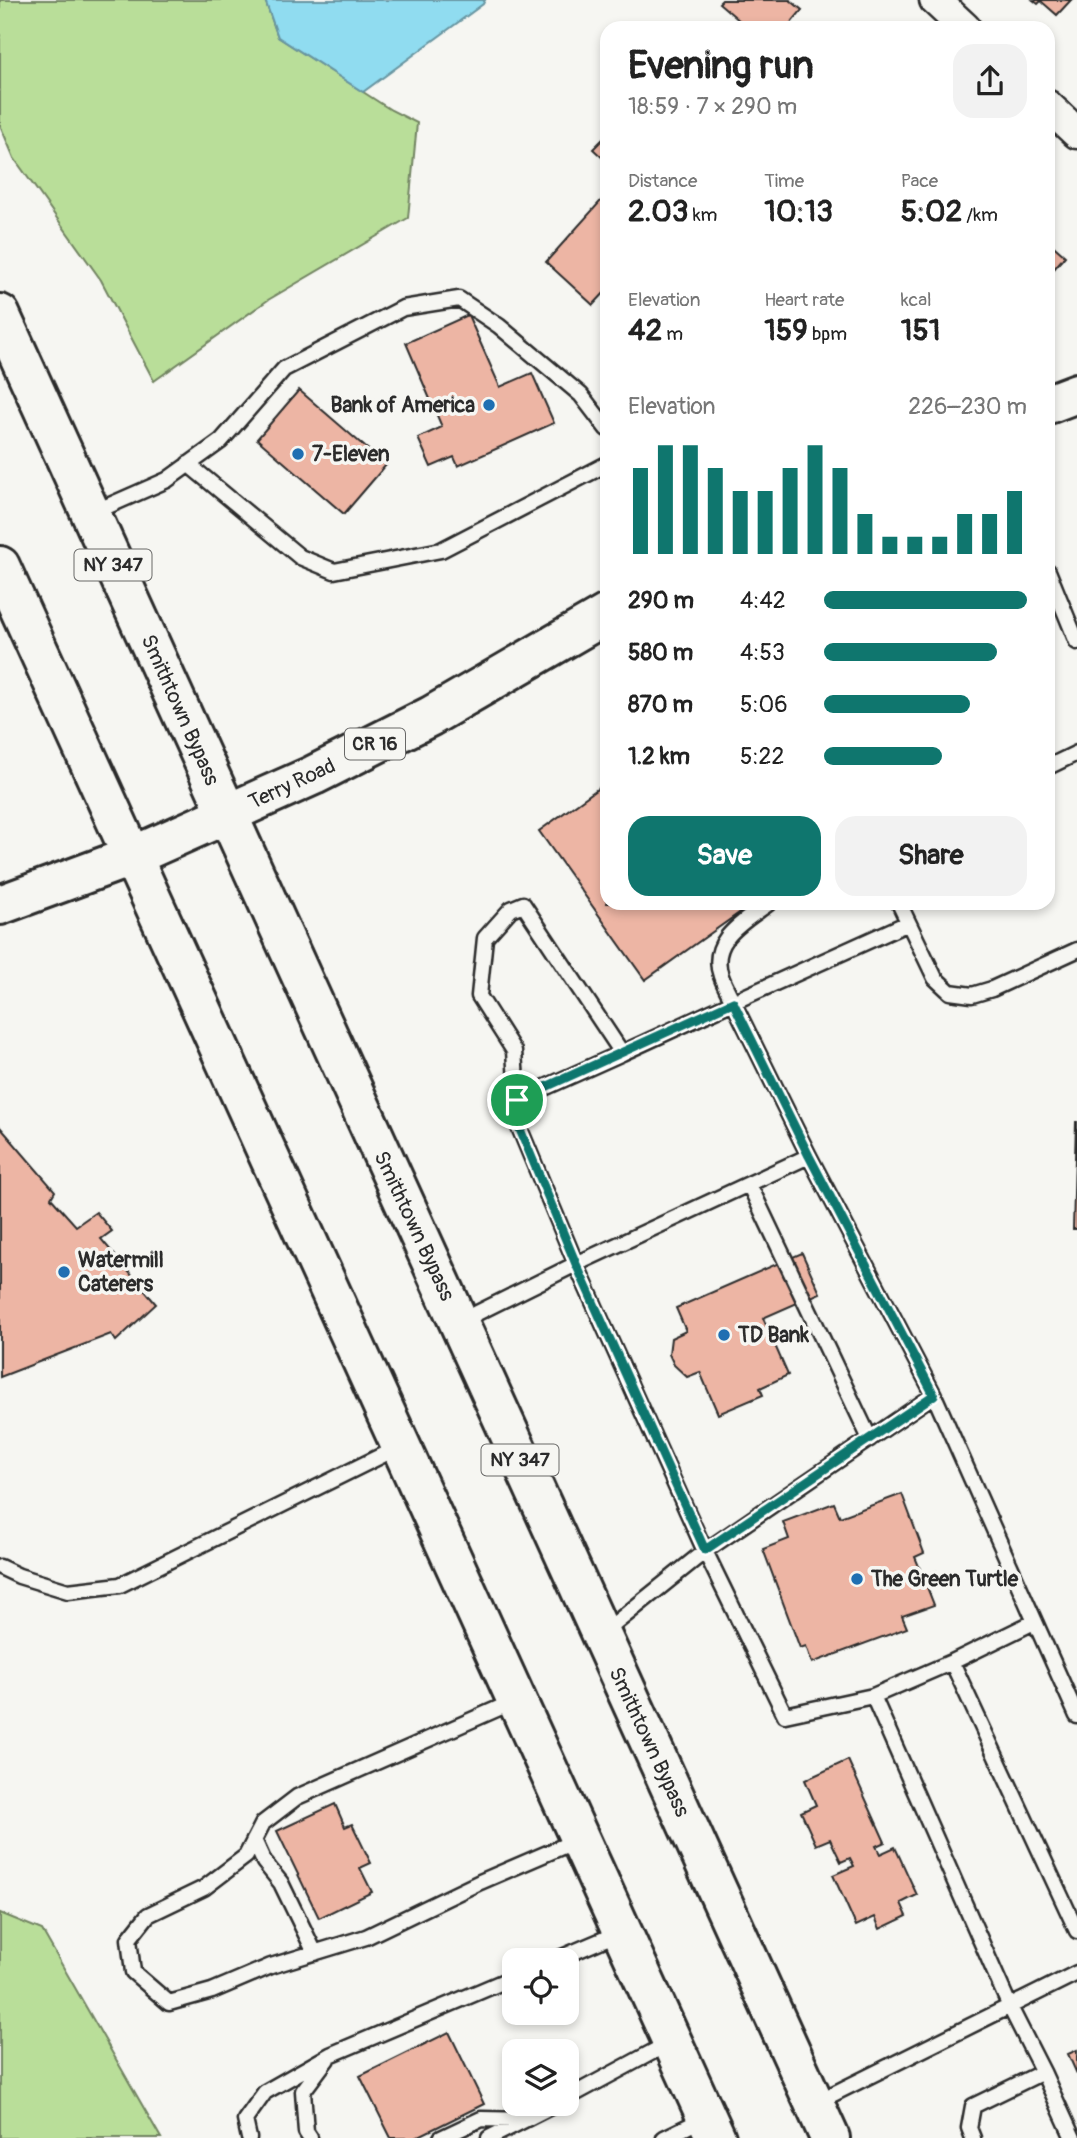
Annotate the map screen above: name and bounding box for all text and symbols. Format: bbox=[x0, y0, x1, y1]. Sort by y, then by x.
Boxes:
text: Evening run bbox=[628, 42, 814, 90]
button: share bbox=[953, 44, 1027, 118]
text: 18:59 · 7 × 290 m bbox=[628, 92, 797, 121]
text: Distance bbox=[628, 169, 697, 193]
text: Time bbox=[764, 169, 804, 193]
text: Pace bbox=[901, 169, 938, 193]
text: 2.03 bbox=[628, 193, 689, 230]
text: 10:13 bbox=[764, 193, 833, 230]
text: 5:02 bbox=[901, 193, 962, 230]
text: km bbox=[689, 203, 718, 227]
text: /km bbox=[962, 203, 998, 227]
text: Elevation bbox=[628, 288, 700, 312]
text: Heart rate bbox=[764, 288, 844, 312]
text: kcal bbox=[901, 288, 932, 312]
text: 42 bbox=[628, 312, 662, 349]
text: 159 bbox=[764, 312, 808, 349]
text: 151 bbox=[901, 312, 940, 349]
text: m bbox=[662, 322, 683, 346]
text: bpm bbox=[808, 322, 847, 346]
place label: Bank of America bbox=[331, 392, 475, 419]
text: Elevation bbox=[628, 392, 716, 421]
text: 226–230 m bbox=[908, 392, 1027, 421]
marker: Bank of America bbox=[481, 397, 497, 413]
place label: 7-Eleven bbox=[312, 441, 390, 468]
marker: 7-Eleven bbox=[290, 446, 306, 462]
road number: NY 347 bbox=[74, 550, 152, 580]
text: 290 m bbox=[628, 586, 694, 615]
text: 4:42 bbox=[740, 586, 786, 615]
street label: Smithtown Bypass bbox=[135, 630, 226, 790]
text: 580 m bbox=[628, 638, 693, 667]
text: 4:53 bbox=[740, 638, 785, 667]
text: 870 m bbox=[628, 690, 693, 719]
text: 5:06 bbox=[740, 690, 788, 719]
road number: CR 16 bbox=[345, 729, 405, 760]
text: 1.2 km bbox=[628, 742, 690, 771]
text: 5:22 bbox=[740, 742, 784, 771]
street label: Terry Road bbox=[244, 752, 340, 816]
button: Save bbox=[628, 816, 821, 896]
button: Share bbox=[835, 816, 1027, 896]
pin bbox=[487, 1070, 547, 1130]
icon: arrive bbox=[498, 1081, 536, 1119]
street label: Smithtown Bypass bbox=[367, 1147, 461, 1306]
place label: Watermill Caterers bbox=[78, 1247, 164, 1298]
marker: Watermill Caterers bbox=[56, 1264, 72, 1280]
place label: TD Bank bbox=[737, 1322, 809, 1349]
marker: TD Bank bbox=[716, 1327, 732, 1343]
road number: NY 347 bbox=[482, 1444, 558, 1476]
place label: The Green Turtle bbox=[870, 1566, 1019, 1593]
marker: The Green Turtle bbox=[849, 1571, 865, 1587]
street label: Smithtown Bypass bbox=[602, 1663, 696, 1822]
map controls bbox=[502, 1948, 579, 2116]
button: locate bbox=[502, 1948, 579, 2025]
button: layers bbox=[502, 2039, 579, 2116]

